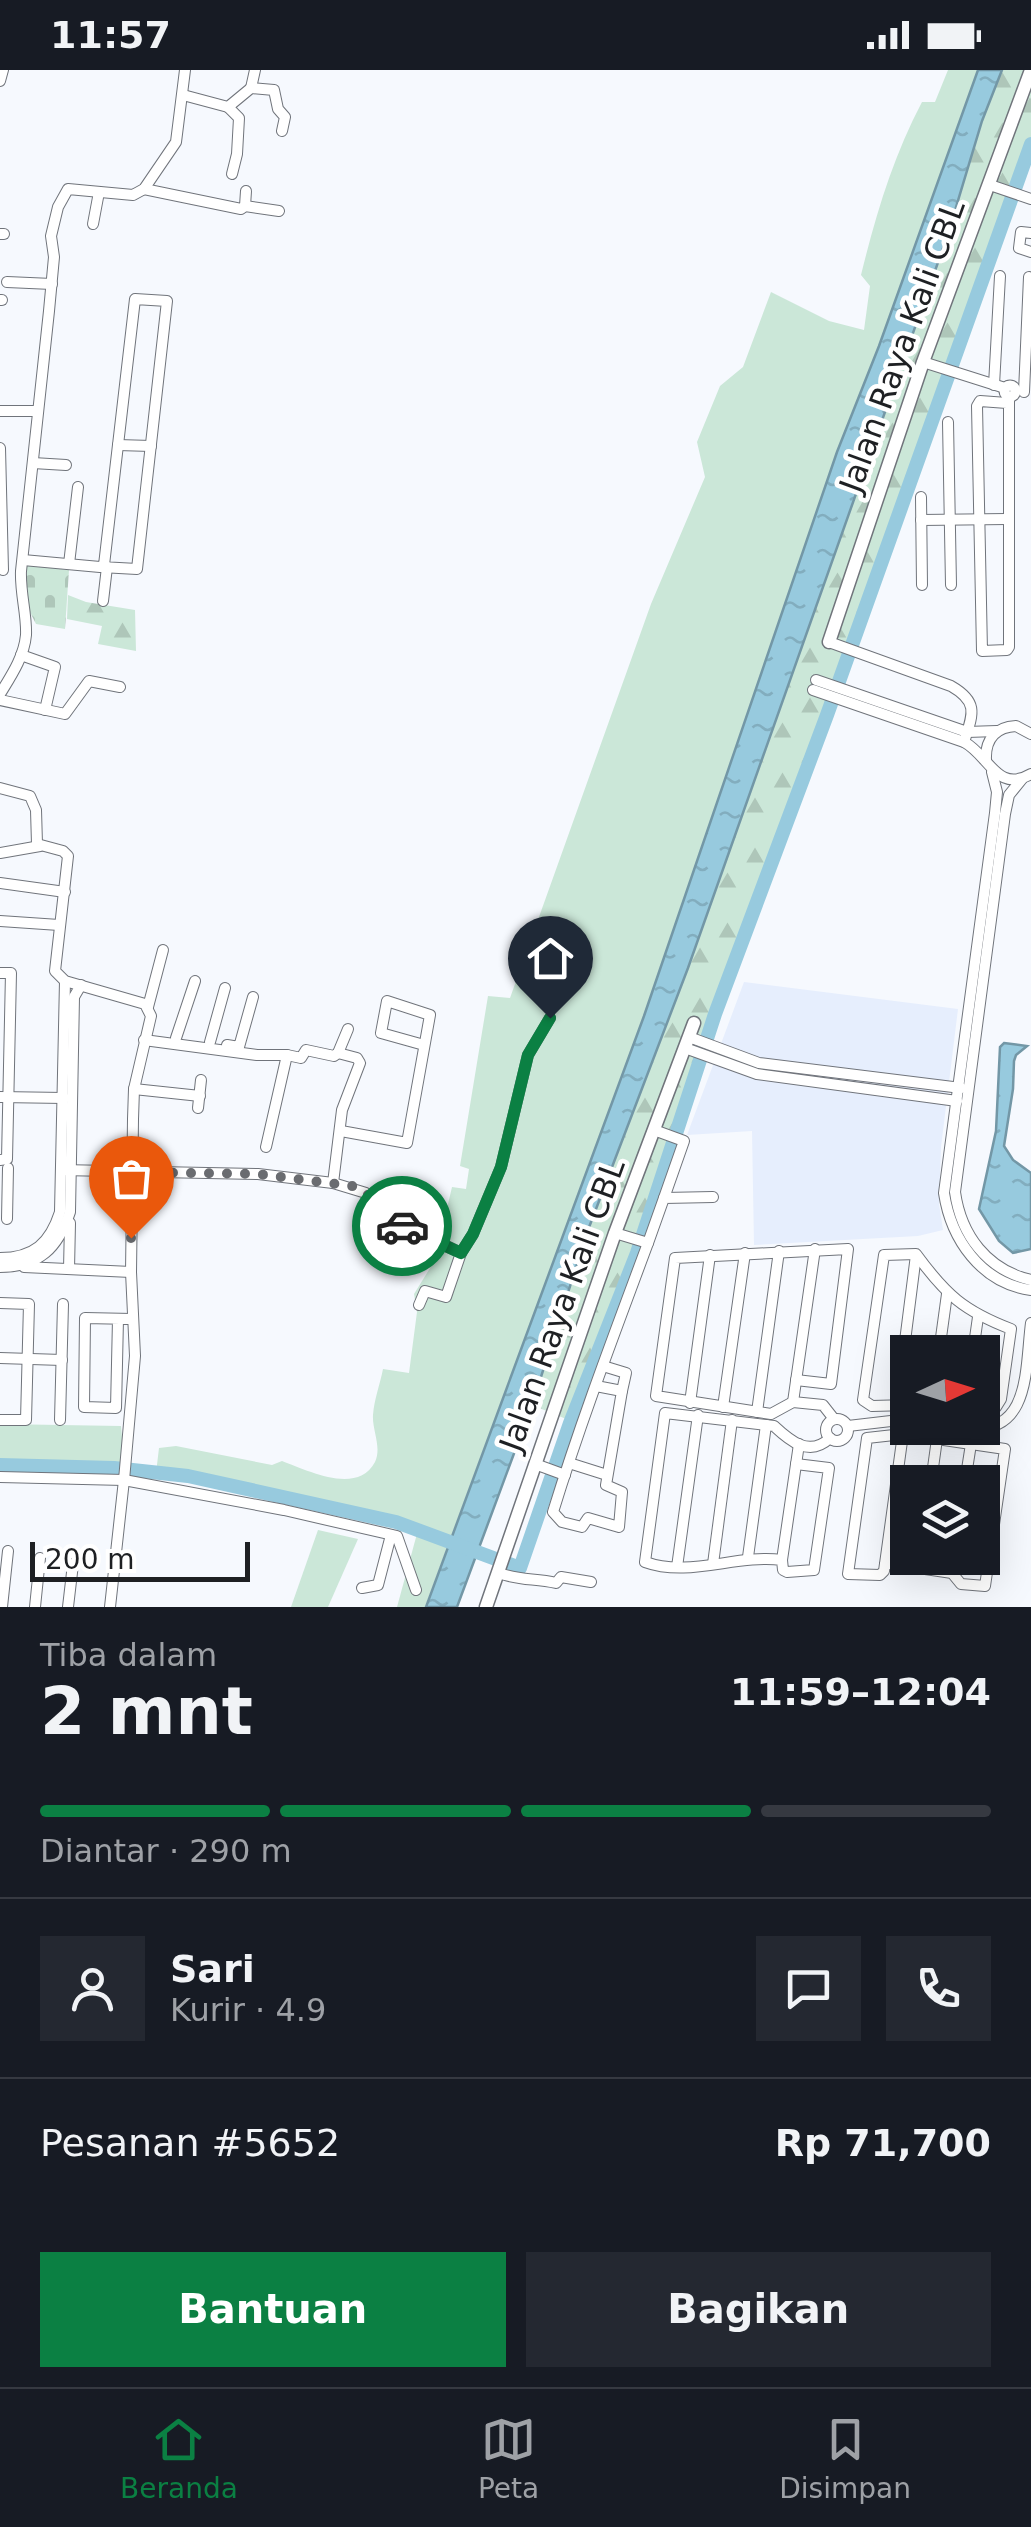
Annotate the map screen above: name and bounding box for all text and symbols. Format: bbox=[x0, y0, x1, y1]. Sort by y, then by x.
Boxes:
text: 11:57 bbox=[50, 13, 171, 57]
street label: Jalan Raya Kali CBL bbox=[831, 195, 973, 499]
pin bbox=[508, 916, 593, 1019]
icon: home bbox=[523, 931, 578, 986]
pin bbox=[89, 1136, 174, 1239]
icon: bag bbox=[104, 1151, 159, 1206]
street label: Jalan Raya Kali CBL bbox=[491, 1154, 633, 1458]
courier bbox=[352, 1176, 452, 1276]
icon: car bbox=[375, 1199, 430, 1254]
north arrow bbox=[890, 1335, 1000, 1445]
map controls bbox=[890, 1335, 1000, 1575]
button: layers bbox=[890, 1465, 1000, 1575]
scale bar bbox=[30, 1537, 250, 1582]
text: 200 m bbox=[45, 1543, 135, 1576]
text: Tiba dalam bbox=[40, 1636, 217, 1674]
text: 11:59–12:04 bbox=[730, 1670, 991, 1714]
text: 2 mnt bbox=[40, 1674, 253, 1749]
text: Diantar · 290 m bbox=[40, 1832, 292, 1870]
button: person bbox=[40, 1936, 145, 2041]
button: chat bbox=[756, 1936, 861, 2041]
button: phone bbox=[886, 1936, 991, 2041]
text: Sari bbox=[170, 1947, 255, 1991]
text: Kurir · 4.9 bbox=[170, 1991, 326, 2029]
text: Pesanan #5652 bbox=[40, 2121, 340, 2165]
text: Rp 71,700 bbox=[775, 2121, 991, 2165]
button: Bantuan bbox=[40, 2252, 506, 2367]
button: Bagikan bbox=[526, 2252, 991, 2367]
tab: Beranda bbox=[120, 2412, 238, 2505]
tab: Peta bbox=[478, 2412, 539, 2505]
tab: Disimpan bbox=[779, 2412, 911, 2505]

